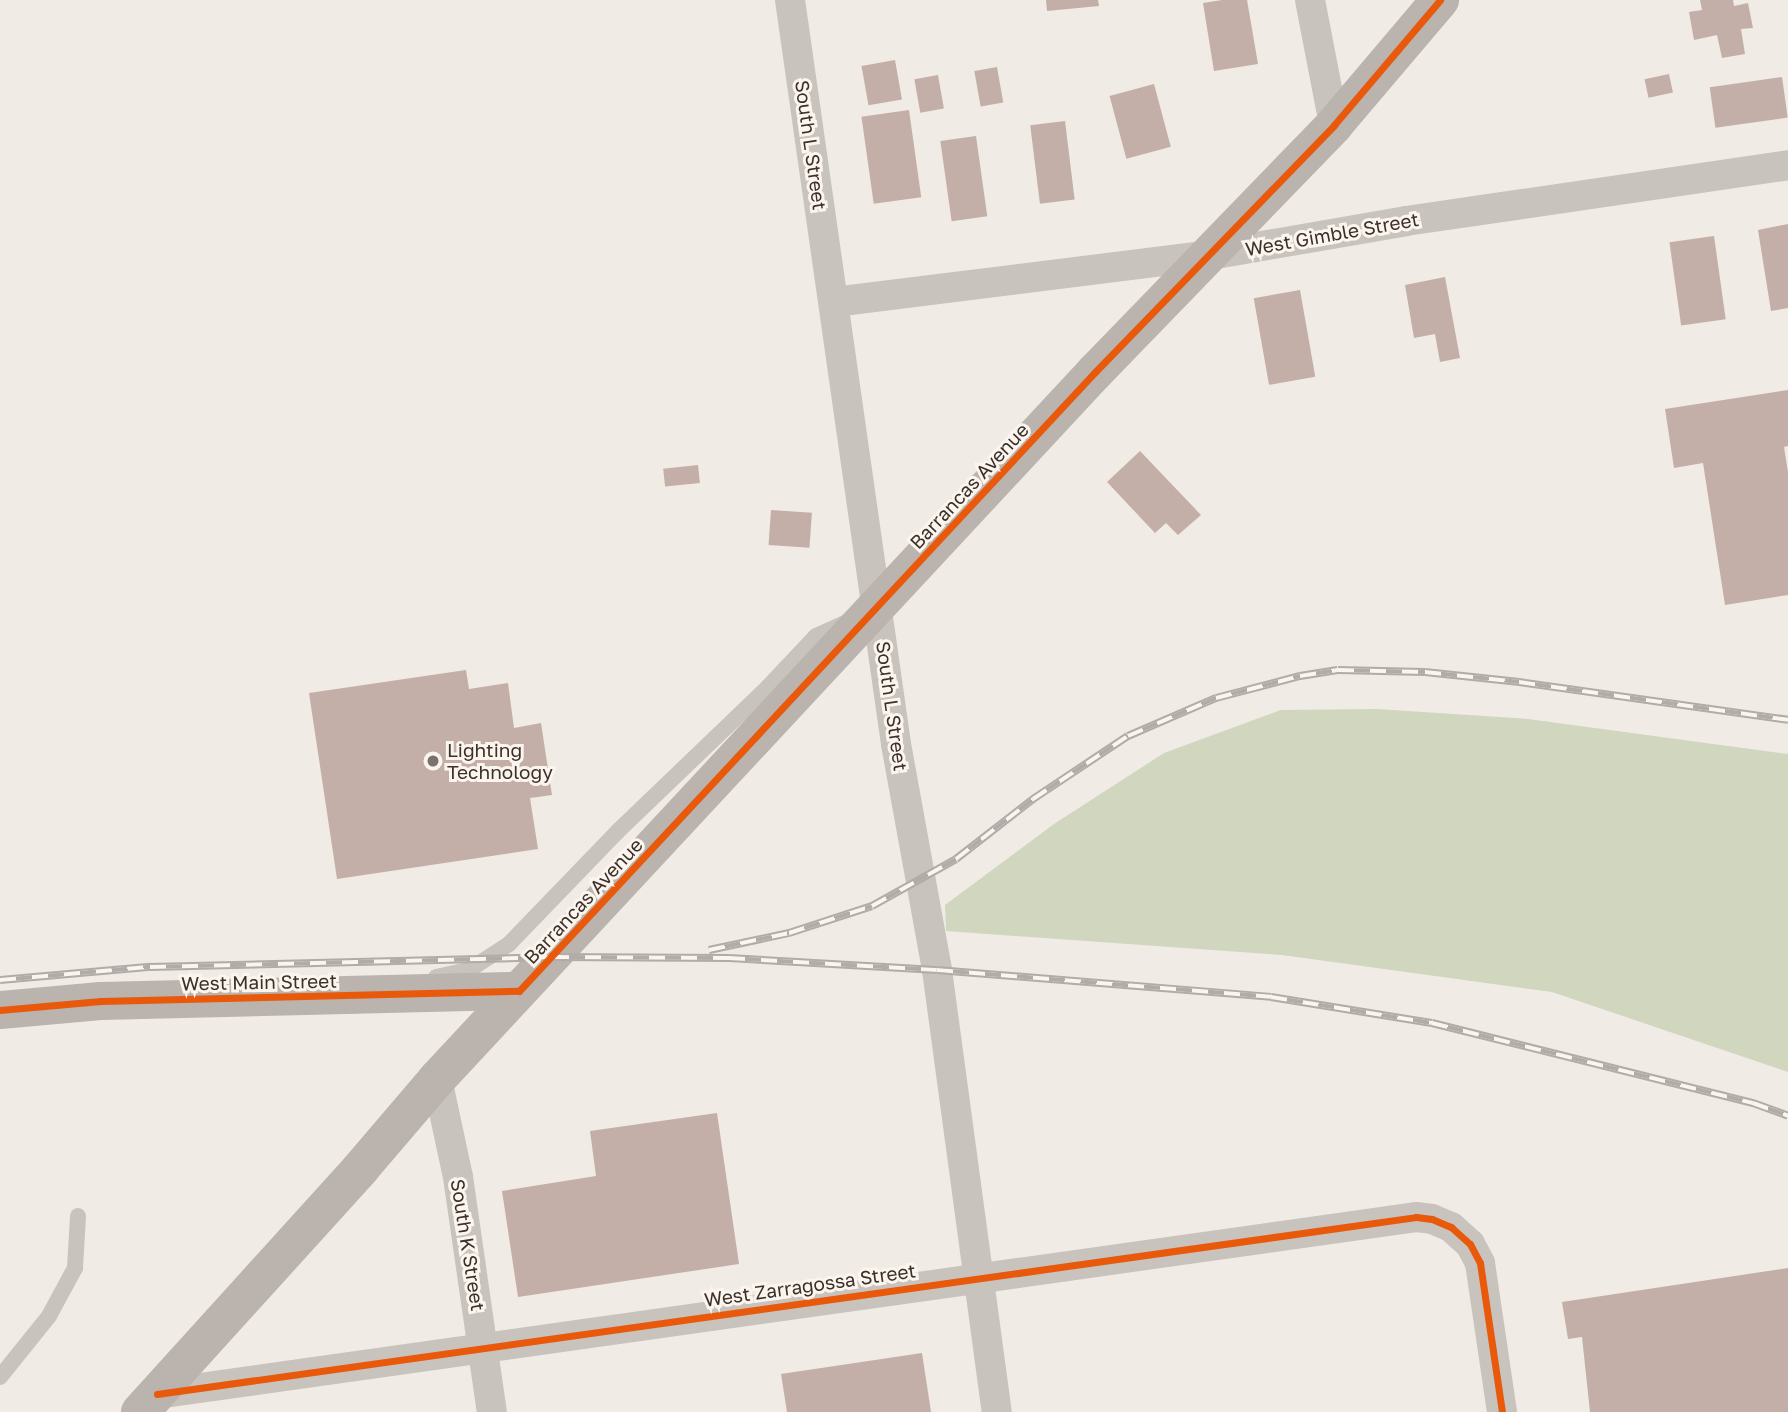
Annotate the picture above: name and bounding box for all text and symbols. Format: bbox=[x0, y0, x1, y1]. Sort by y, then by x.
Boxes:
street label: South L Street bbox=[791, 79, 831, 211]
street label: West Gimble Street bbox=[1243, 208, 1421, 260]
street label: Barrancas Avenue bbox=[905, 418, 1033, 554]
street label: South L Street bbox=[872, 640, 912, 772]
place label: Lighting Technology bbox=[447, 739, 553, 783]
marker: Lighting Technology bbox=[425, 753, 441, 769]
street label: Barrancas Avenue bbox=[519, 833, 647, 969]
street label: West Main Street bbox=[181, 969, 337, 995]
street label: South K Street bbox=[446, 1177, 490, 1313]
street label: West Zarragossa Street bbox=[703, 1259, 917, 1311]

